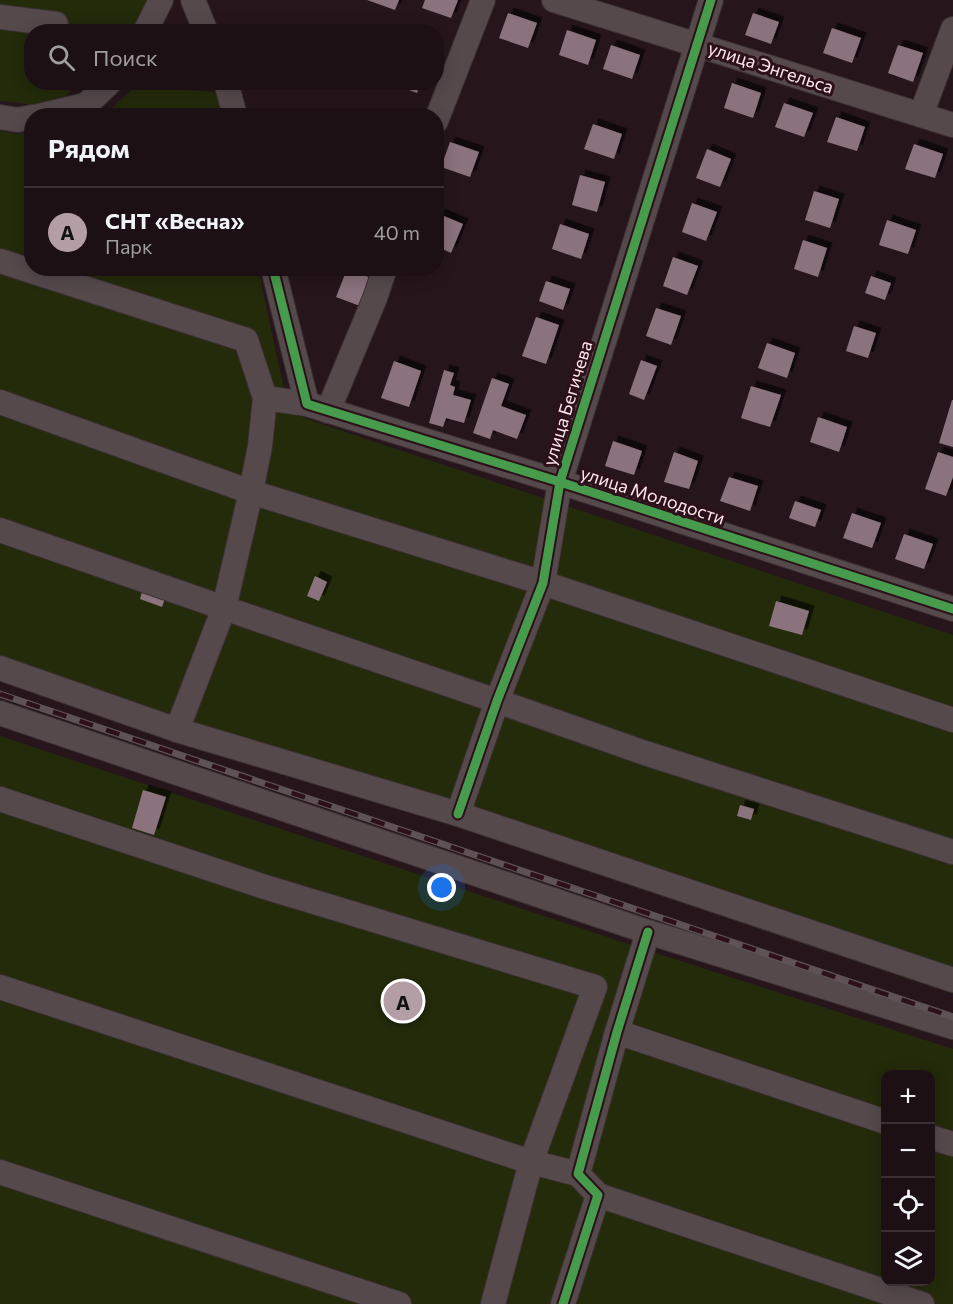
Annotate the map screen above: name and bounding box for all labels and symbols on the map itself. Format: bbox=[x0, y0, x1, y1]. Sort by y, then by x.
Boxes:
street label: улица Энгельса bbox=[706, 36, 836, 98]
street label: улица Бегичева bbox=[538, 338, 596, 468]
street label: улица Молодости bbox=[578, 461, 728, 529]
your location bbox=[427, 873, 456, 902]
pin: A bbox=[384, 978, 422, 1024]

